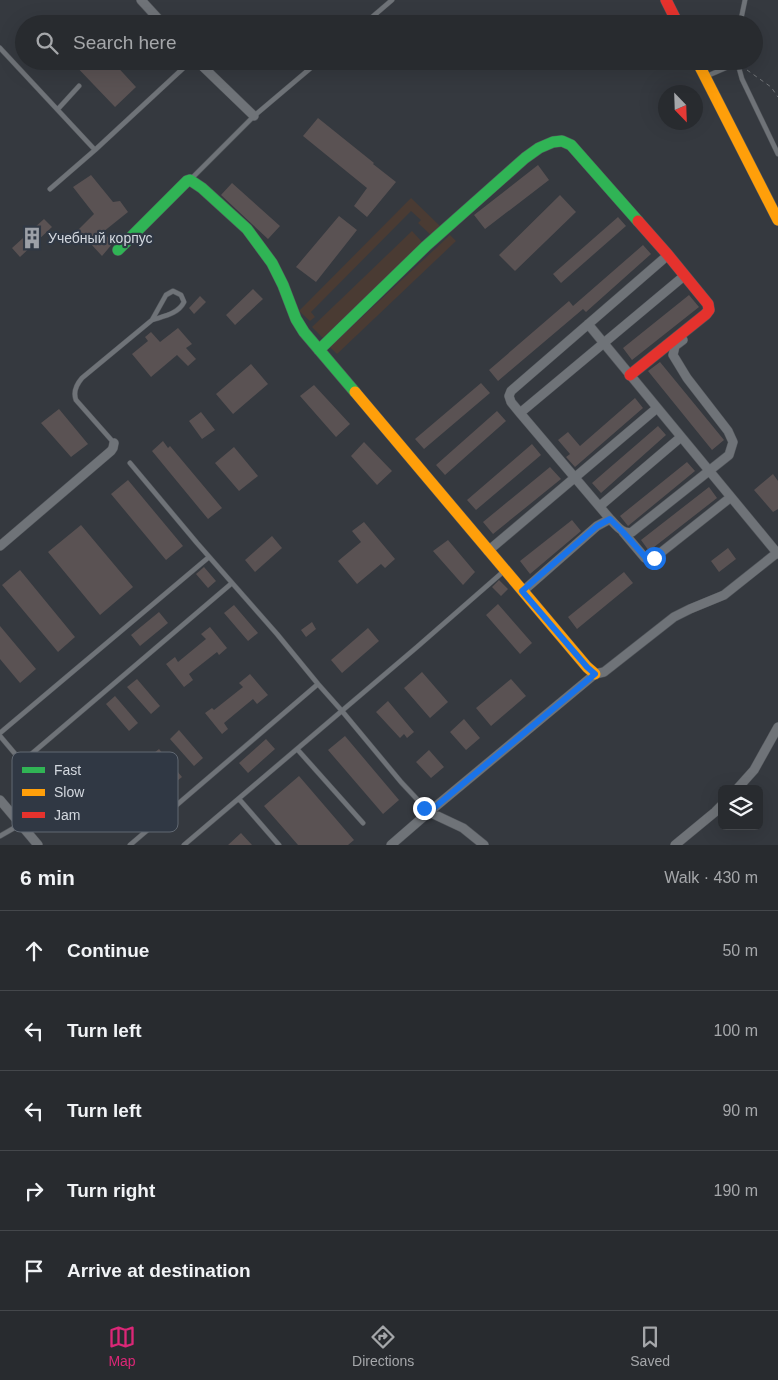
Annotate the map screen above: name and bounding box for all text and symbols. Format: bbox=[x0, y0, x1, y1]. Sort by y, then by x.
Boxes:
search box bbox=[15, 15, 763, 70]
icon: search bbox=[33, 29, 61, 57]
text: Search here bbox=[73, 32, 177, 53]
north arrow bbox=[658, 85, 703, 130]
building icon: Учебный корпус bbox=[19, 225, 45, 251]
place label: Учебный корпус bbox=[48, 230, 153, 246]
route start bbox=[643, 547, 666, 570]
legend bbox=[12, 752, 178, 832]
text: Fast bbox=[54, 762, 81, 778]
text: Slow bbox=[54, 784, 85, 800]
map controls bbox=[718, 785, 763, 830]
button: layers bbox=[718, 785, 763, 830]
route end bbox=[413, 797, 436, 820]
text: Jam bbox=[54, 807, 80, 823]
text: 6 min bbox=[20, 866, 75, 889]
text: Walk · 430 m bbox=[664, 869, 758, 886]
icon: ahead bbox=[20, 937, 48, 965]
text: Continue bbox=[67, 940, 149, 961]
text: 50 m bbox=[722, 942, 758, 959]
icon: left bbox=[20, 1017, 48, 1045]
text: Turn left bbox=[67, 1020, 142, 1041]
text: 100 m bbox=[714, 1022, 758, 1039]
icon: left bbox=[20, 1097, 48, 1125]
text: Turn left bbox=[67, 1100, 142, 1121]
text: 90 m bbox=[722, 1102, 758, 1119]
icon: right bbox=[20, 1177, 48, 1205]
text: Turn right bbox=[67, 1180, 155, 1201]
text: 190 m bbox=[714, 1182, 758, 1199]
icon: arrive bbox=[20, 1257, 48, 1285]
text: Arrive at destination bbox=[67, 1260, 251, 1281]
tab: Map bbox=[108, 1323, 136, 1369]
tab: Directions bbox=[352, 1323, 414, 1369]
tab: Saved bbox=[630, 1323, 670, 1369]

